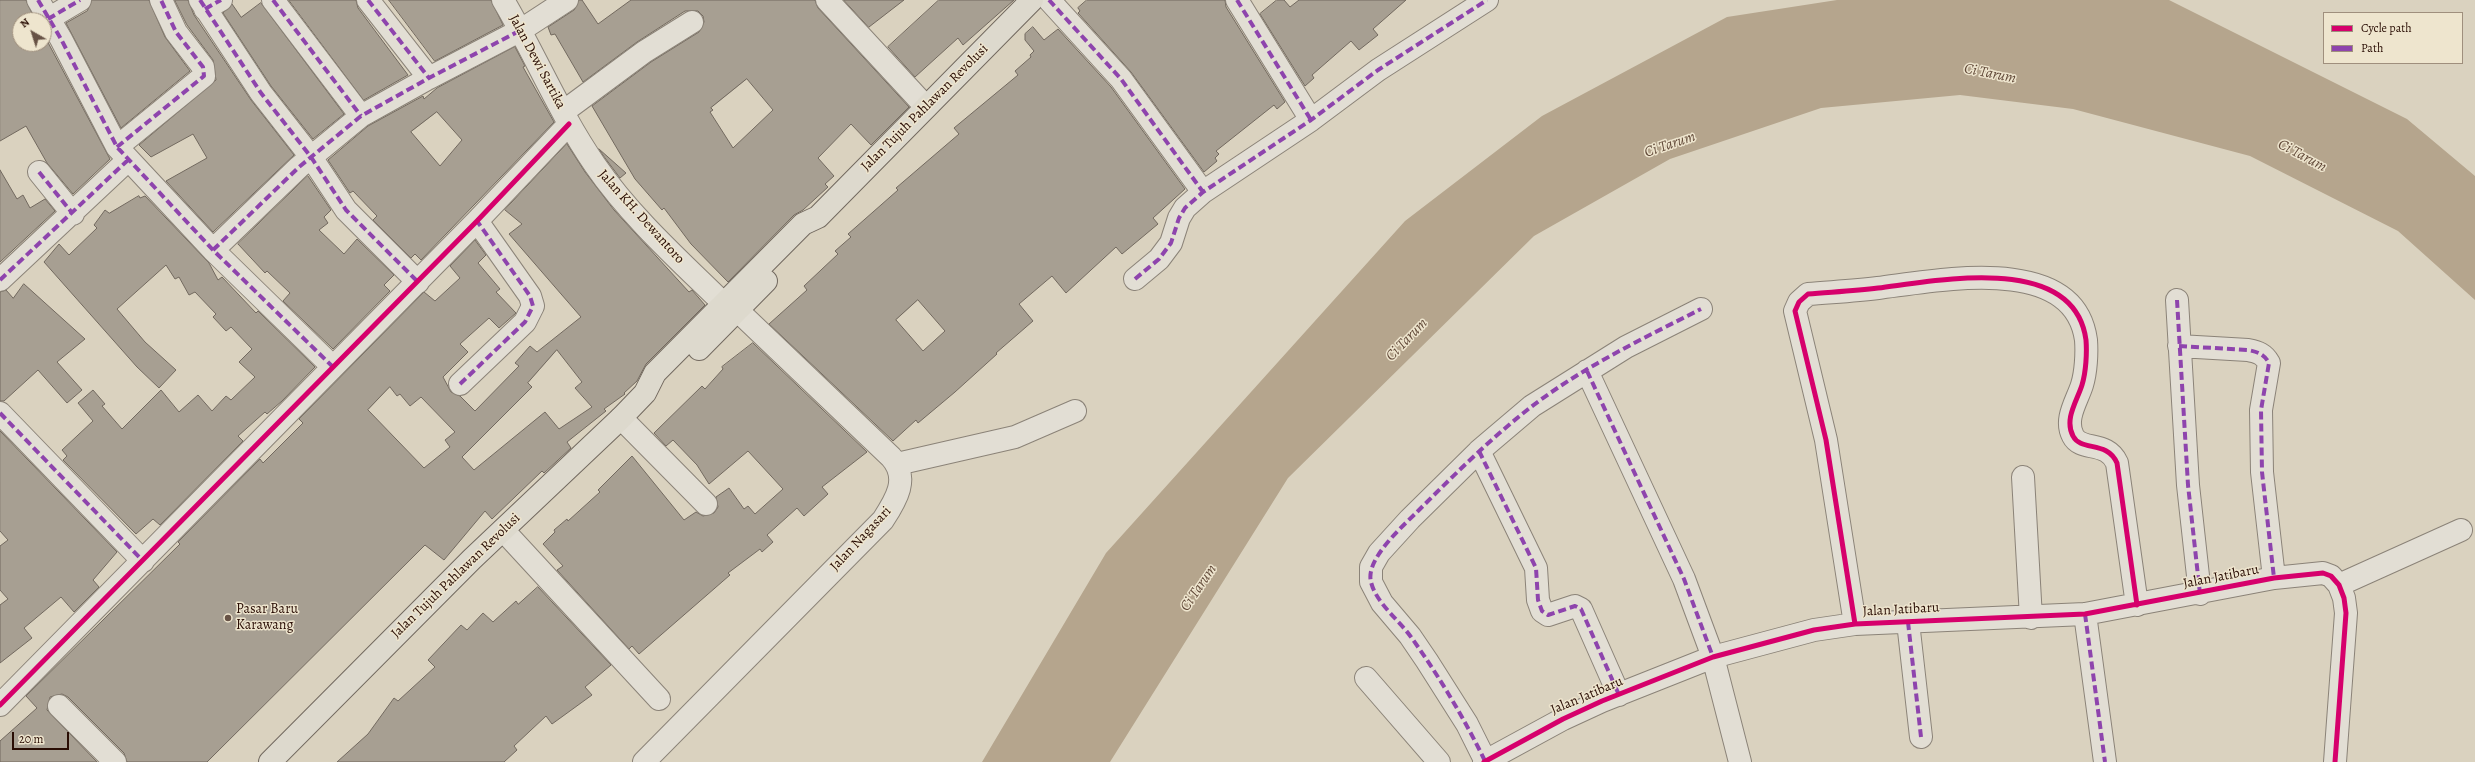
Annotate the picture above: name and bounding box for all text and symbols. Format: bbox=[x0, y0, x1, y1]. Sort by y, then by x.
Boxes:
north arrow bbox=[12, 12, 52, 52]
street label: Jalan Dewi Sartika bbox=[505, 12, 569, 112]
legend bbox=[2323, 12, 2463, 64]
text: N bbox=[17, 15, 33, 31]
text: Cycle path bbox=[2361, 20, 2412, 36]
text: Path bbox=[2361, 40, 2383, 56]
street label: Jalan Tujuh Pahlawan Revolusi bbox=[858, 41, 992, 175]
water label: Ci Tarum bbox=[1962, 60, 2018, 88]
water label: Ci Tarum bbox=[1642, 128, 1698, 162]
water label: Ci Tarum bbox=[2275, 136, 2329, 176]
street label: Jalan KH. Dewantoro bbox=[594, 167, 688, 267]
water label: Ci Tarum bbox=[1382, 315, 1432, 365]
street label: Jalan Nagasari bbox=[827, 503, 895, 575]
street label: Jalan Tujuh Pahlawan Revolusi bbox=[388, 510, 524, 642]
water label: Ci Tarum bbox=[1177, 561, 1221, 615]
street label: Jalan Jatibaru bbox=[2182, 561, 2260, 593]
street label: Jalan Jatibaru bbox=[1862, 600, 1940, 620]
place label: Pasar Baru Karawang bbox=[236, 602, 298, 634]
marker: Pasar Baru Karawang bbox=[223, 613, 233, 623]
street label: Jalan Jatibaru bbox=[1548, 673, 1626, 719]
scale bar bbox=[14, 724, 71, 750]
text: 20 m bbox=[19, 731, 43, 747]

